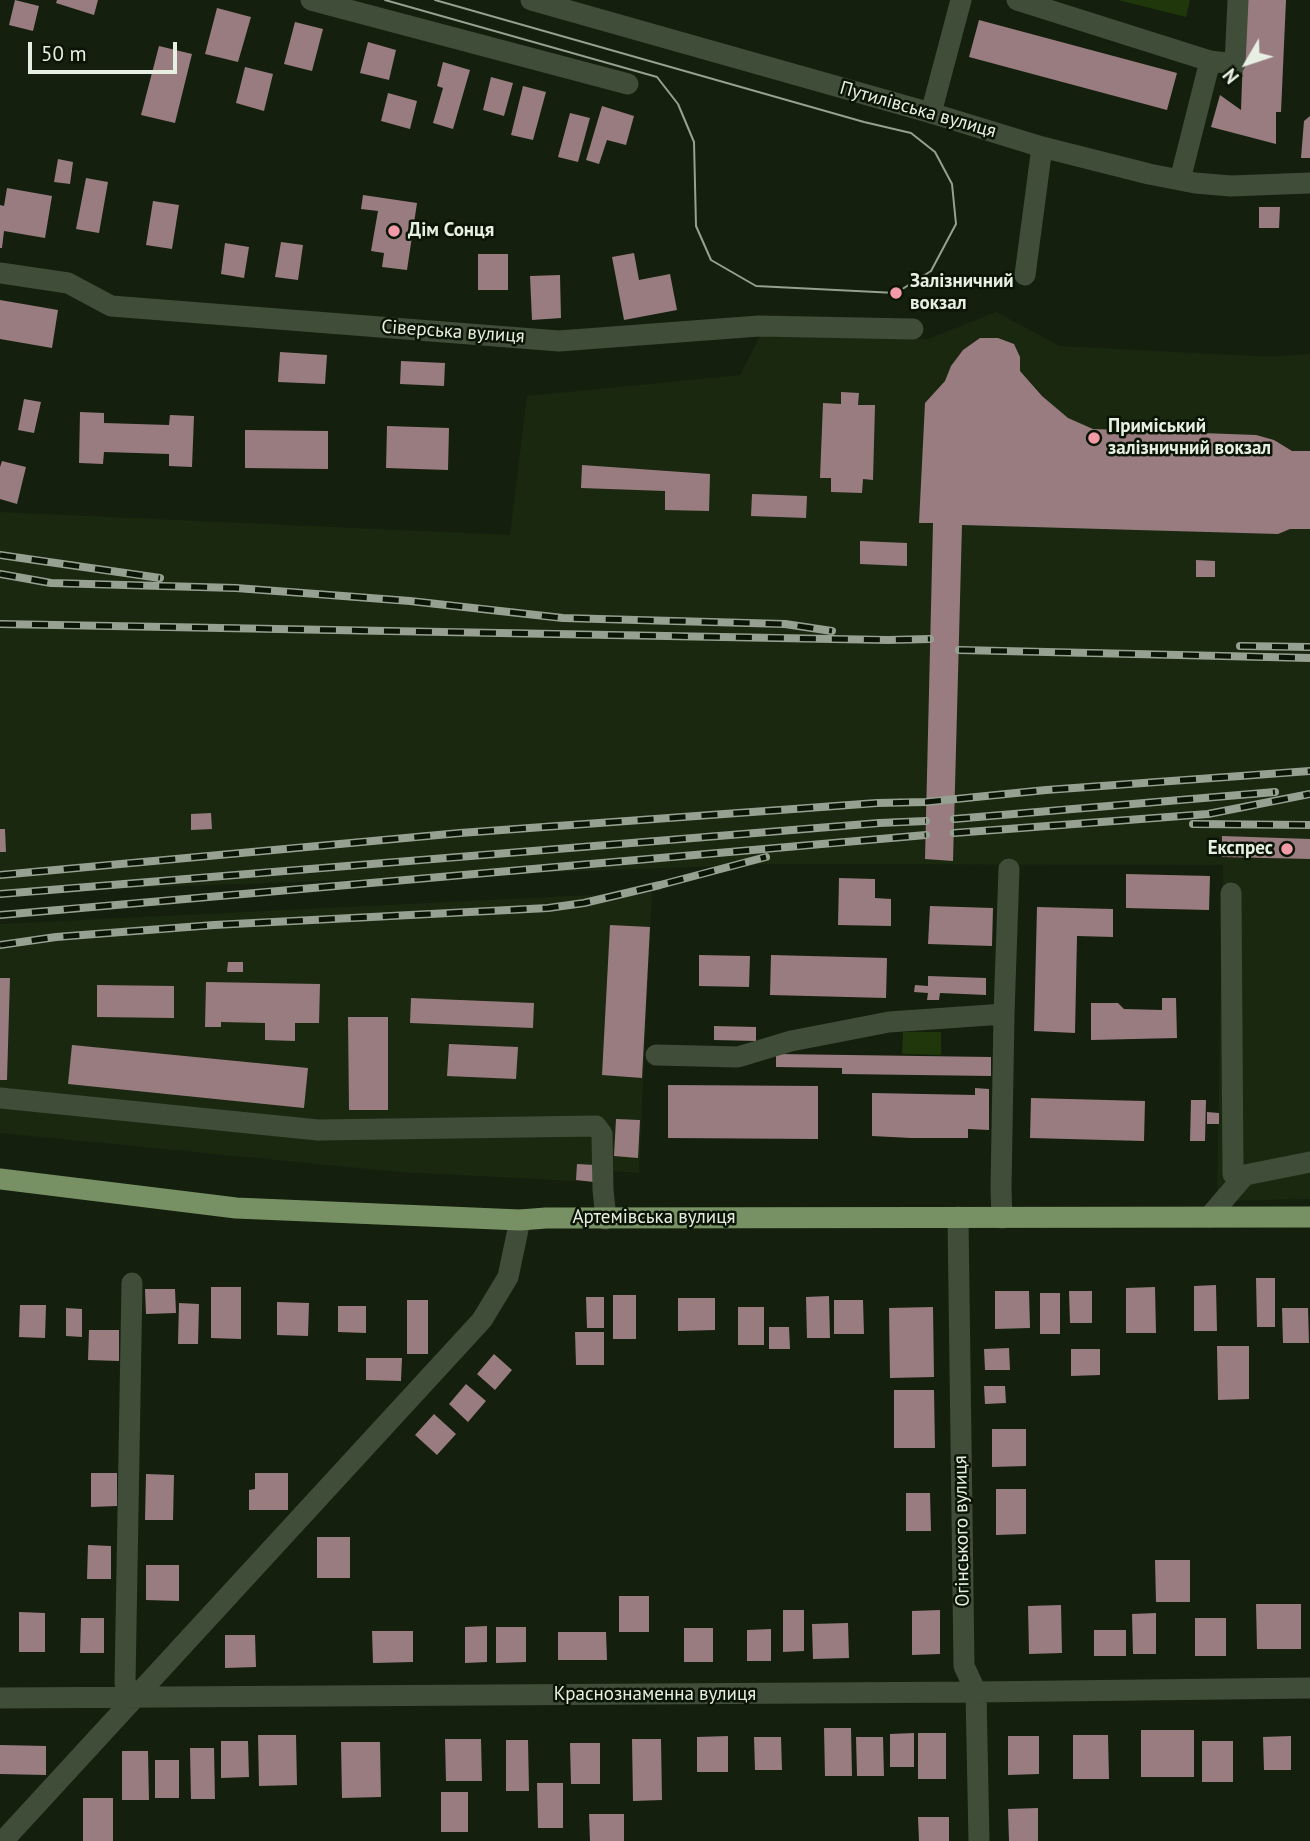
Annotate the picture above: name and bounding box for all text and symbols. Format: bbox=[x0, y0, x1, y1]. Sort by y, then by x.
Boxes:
scale bar bbox=[32, 28, 180, 72]
north arrow bbox=[1212, 28, 1282, 98]
text: 50 m bbox=[41, 40, 87, 67]
text: N bbox=[1217, 64, 1244, 89]
street label: Путилівська вулиця bbox=[837, 77, 999, 143]
place label: Дім Сонця bbox=[408, 220, 494, 242]
marker: Дім Сонця bbox=[386, 223, 402, 239]
place label: Залізничний вокзал bbox=[910, 271, 1014, 315]
marker: Залізничний вокзал bbox=[888, 285, 904, 301]
street label: Сіверська вулиця bbox=[381, 316, 525, 348]
place label: Приміський залізничний вокзал bbox=[1108, 416, 1271, 460]
marker: Приміський залізничний вокзал bbox=[1086, 430, 1102, 446]
place label: Експрес bbox=[1208, 838, 1273, 860]
marker: Експрес bbox=[1279, 841, 1295, 857]
street label: Артемівська вулиця bbox=[572, 1207, 736, 1229]
street label: Огінського вулиця bbox=[949, 1455, 975, 1607]
street label: Краснознаменна вулиця bbox=[554, 1684, 756, 1706]

